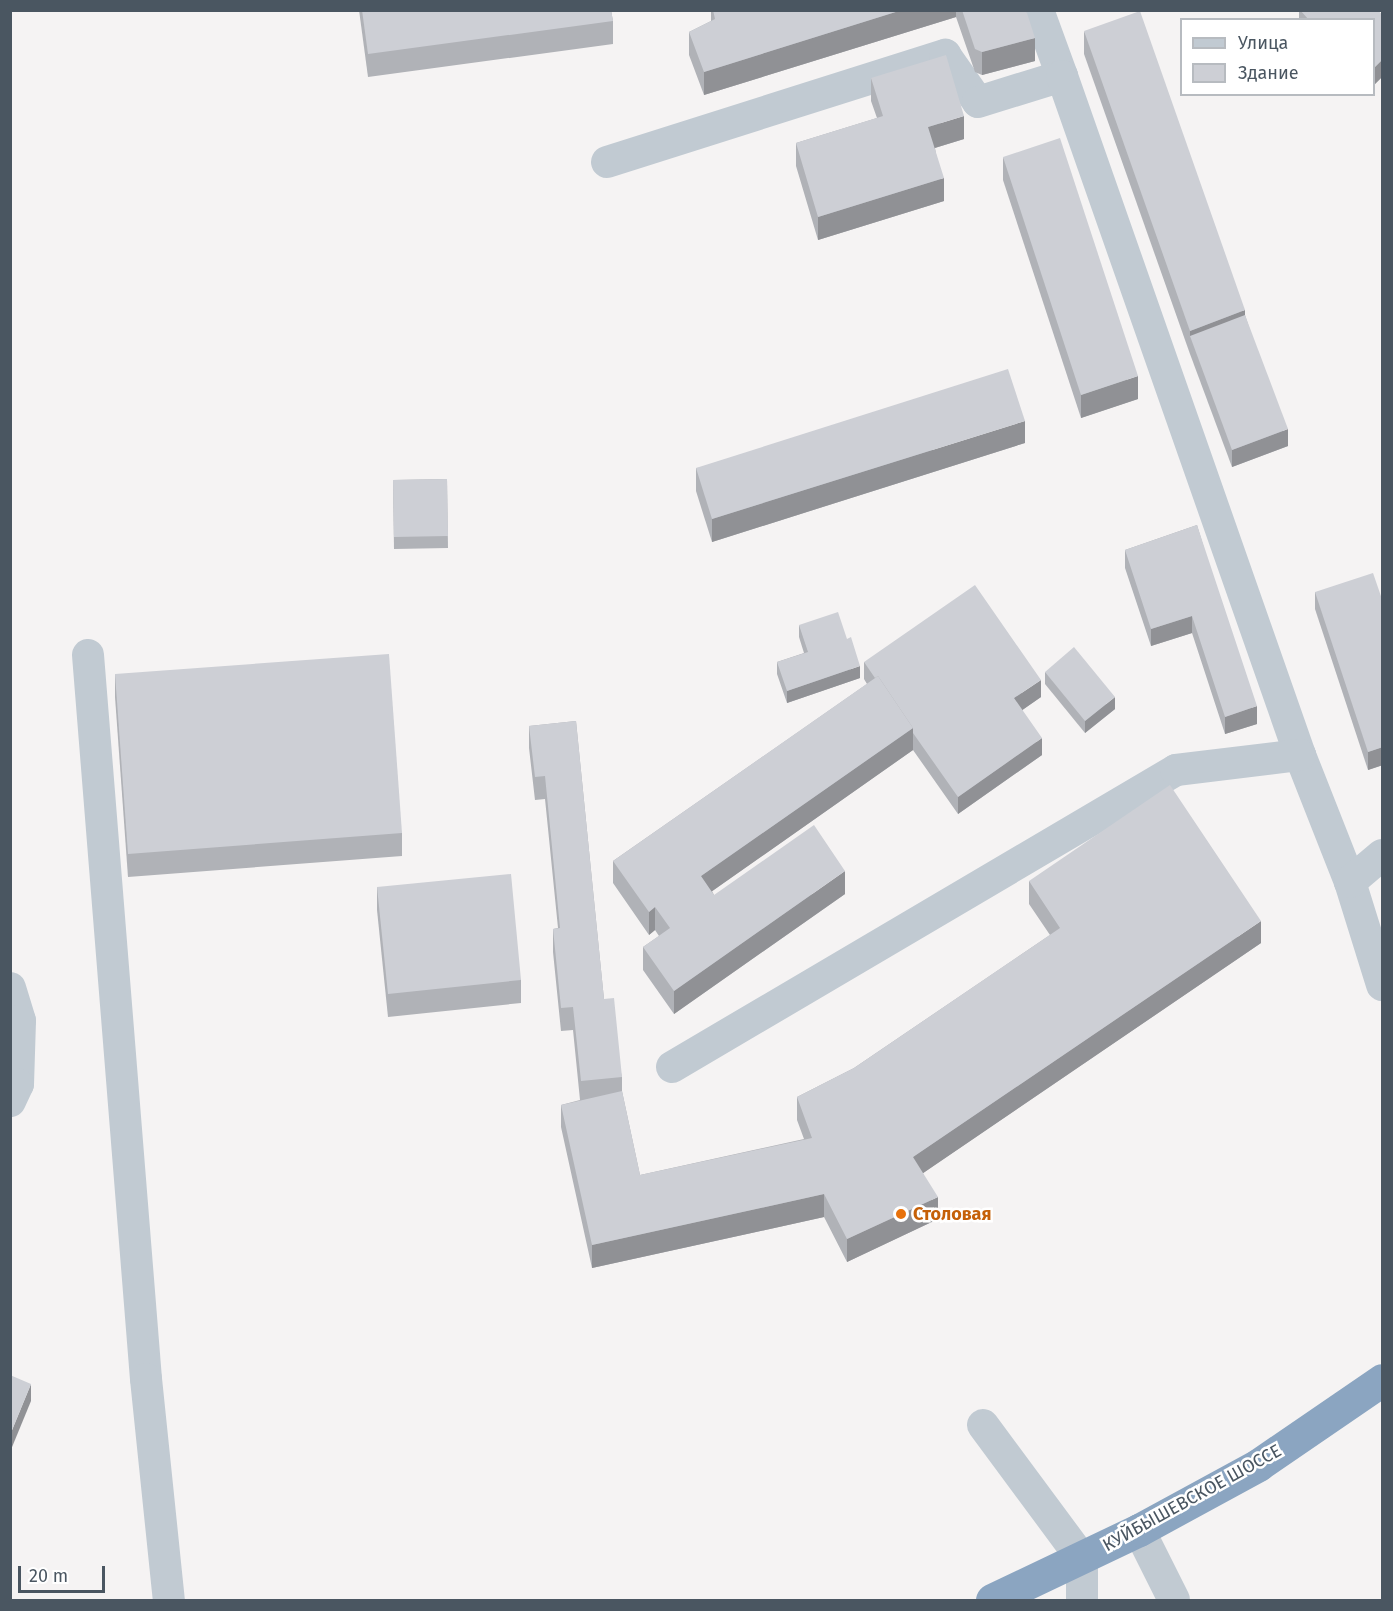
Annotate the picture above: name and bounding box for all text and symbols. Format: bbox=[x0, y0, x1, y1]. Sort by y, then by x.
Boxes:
legend bbox=[1180, 18, 1375, 96]
text: Улица bbox=[1238, 32, 1288, 54]
text: Здание bbox=[1238, 62, 1299, 84]
place label: Столовая bbox=[913, 1203, 991, 1225]
marker: Столовая bbox=[894, 1207, 908, 1221]
street label: КУЙБЫШЕВСКОЕ ШОССЕ bbox=[1099, 1440, 1285, 1556]
scale bar bbox=[21, 1554, 108, 1592]
text: 20 m bbox=[29, 1565, 68, 1587]

